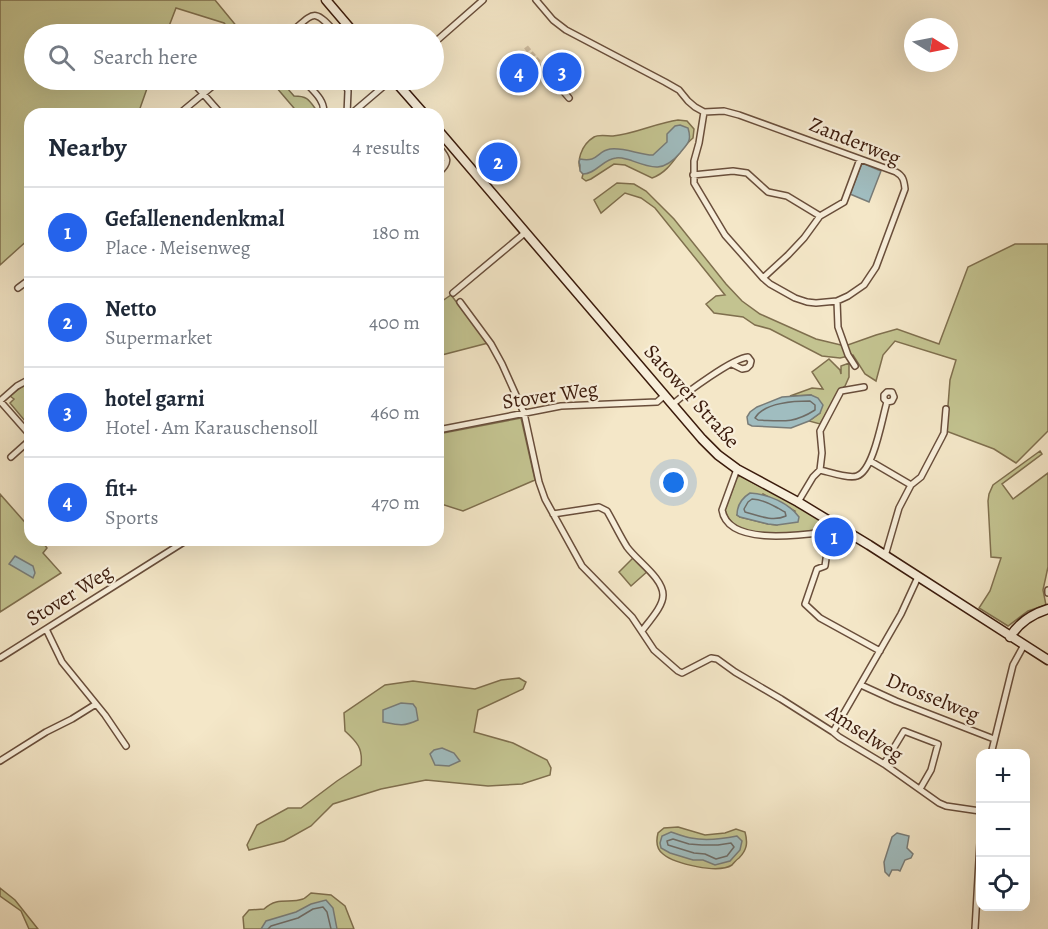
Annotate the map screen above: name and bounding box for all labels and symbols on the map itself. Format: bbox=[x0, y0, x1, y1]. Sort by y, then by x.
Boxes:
north arrow bbox=[904, 18, 958, 72]
pin: 4 bbox=[500, 50, 538, 96]
pin: 3 bbox=[542, 50, 582, 94]
street label: Zanderweg bbox=[805, 110, 905, 172]
pin: 2 bbox=[478, 140, 518, 184]
street label: Satower Straße bbox=[638, 338, 746, 454]
street label: Stover Weg bbox=[500, 374, 600, 416]
your location bbox=[659, 468, 688, 497]
pin: 1 bbox=[814, 514, 854, 560]
street label: Stover Weg bbox=[21, 557, 118, 632]
street label: Drosselweg bbox=[882, 666, 984, 729]
street label: Amselweg bbox=[820, 697, 909, 769]

